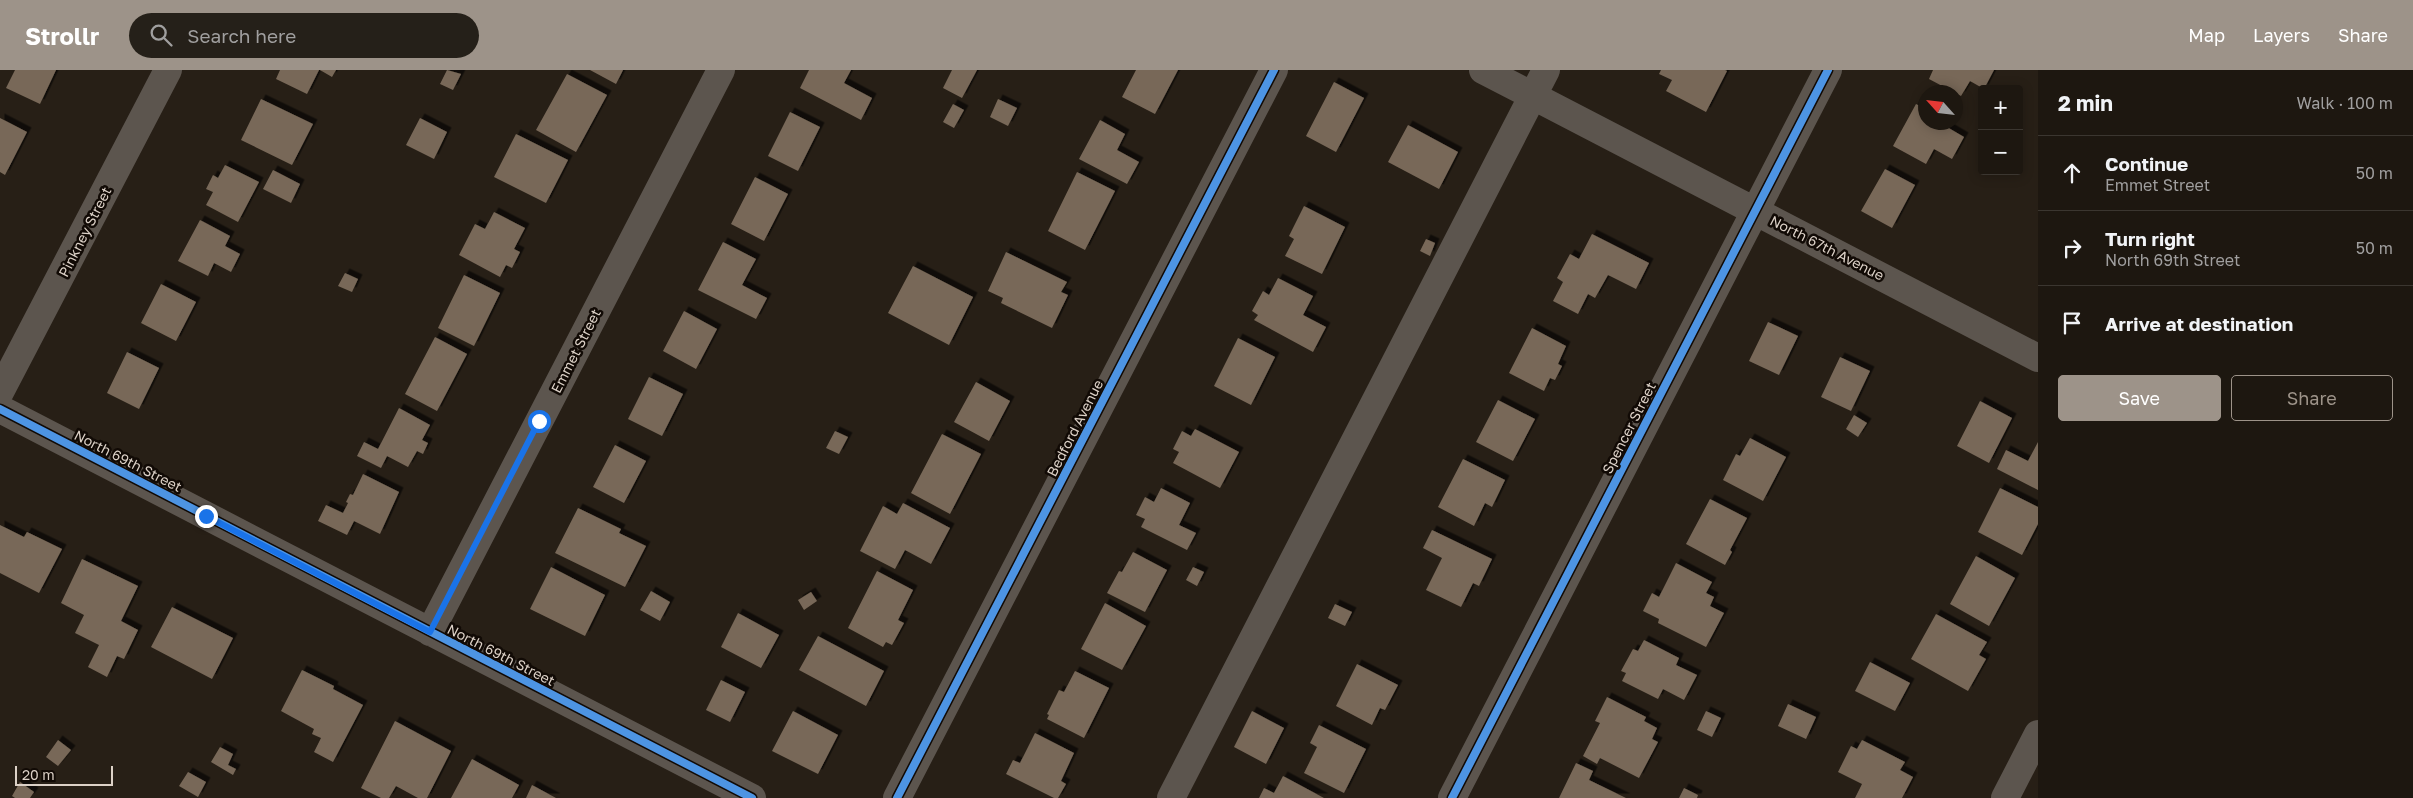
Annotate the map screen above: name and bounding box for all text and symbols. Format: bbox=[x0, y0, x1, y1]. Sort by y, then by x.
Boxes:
search box bbox=[129, 13, 479, 58]
text: Strollr bbox=[25, 21, 99, 50]
icon: search bbox=[147, 21, 175, 49]
text: Search here bbox=[187, 24, 296, 47]
text: Map bbox=[2188, 24, 2225, 46]
text: Layers bbox=[2253, 24, 2310, 46]
text: Share bbox=[2338, 24, 2388, 46]
north arrow bbox=[1918, 85, 1963, 130]
map controls bbox=[1978, 85, 2023, 175]
button: + bbox=[1978, 85, 2023, 130]
text: 2 min bbox=[2058, 90, 2113, 116]
text: Walk · 100 m bbox=[2297, 93, 2393, 113]
button: − bbox=[1978, 130, 2023, 175]
text: Continue bbox=[2105, 152, 2188, 175]
icon: ahead bbox=[2058, 159, 2086, 187]
text: 50 m bbox=[2356, 163, 2393, 183]
text: Emmet Street bbox=[2105, 175, 2210, 195]
street label: Pinkney Street bbox=[55, 184, 115, 280]
street label: North 67th Avenue bbox=[1767, 211, 1887, 284]
text: Turn right bbox=[2105, 227, 2195, 250]
icon: right bbox=[2058, 234, 2086, 262]
text: 50 m bbox=[2356, 238, 2393, 258]
text: North 69th Street bbox=[2105, 250, 2241, 270]
street label: Emmet Street bbox=[547, 306, 604, 396]
icon: arrive bbox=[2058, 309, 2086, 337]
text: Arrive at destination bbox=[2105, 312, 2293, 335]
button: Save bbox=[2058, 375, 2221, 421]
button: Share bbox=[2231, 375, 2393, 421]
street label: Bedford Avenue bbox=[1043, 377, 1106, 479]
street label: Spencer Street bbox=[1598, 379, 1659, 476]
route start bbox=[528, 410, 551, 433]
street label: North 69th Street bbox=[72, 426, 185, 495]
route end bbox=[195, 505, 218, 528]
street label: North 69th Street bbox=[445, 620, 558, 689]
scale bar bbox=[15, 763, 112, 786]
text: 20 m bbox=[22, 766, 55, 783]

